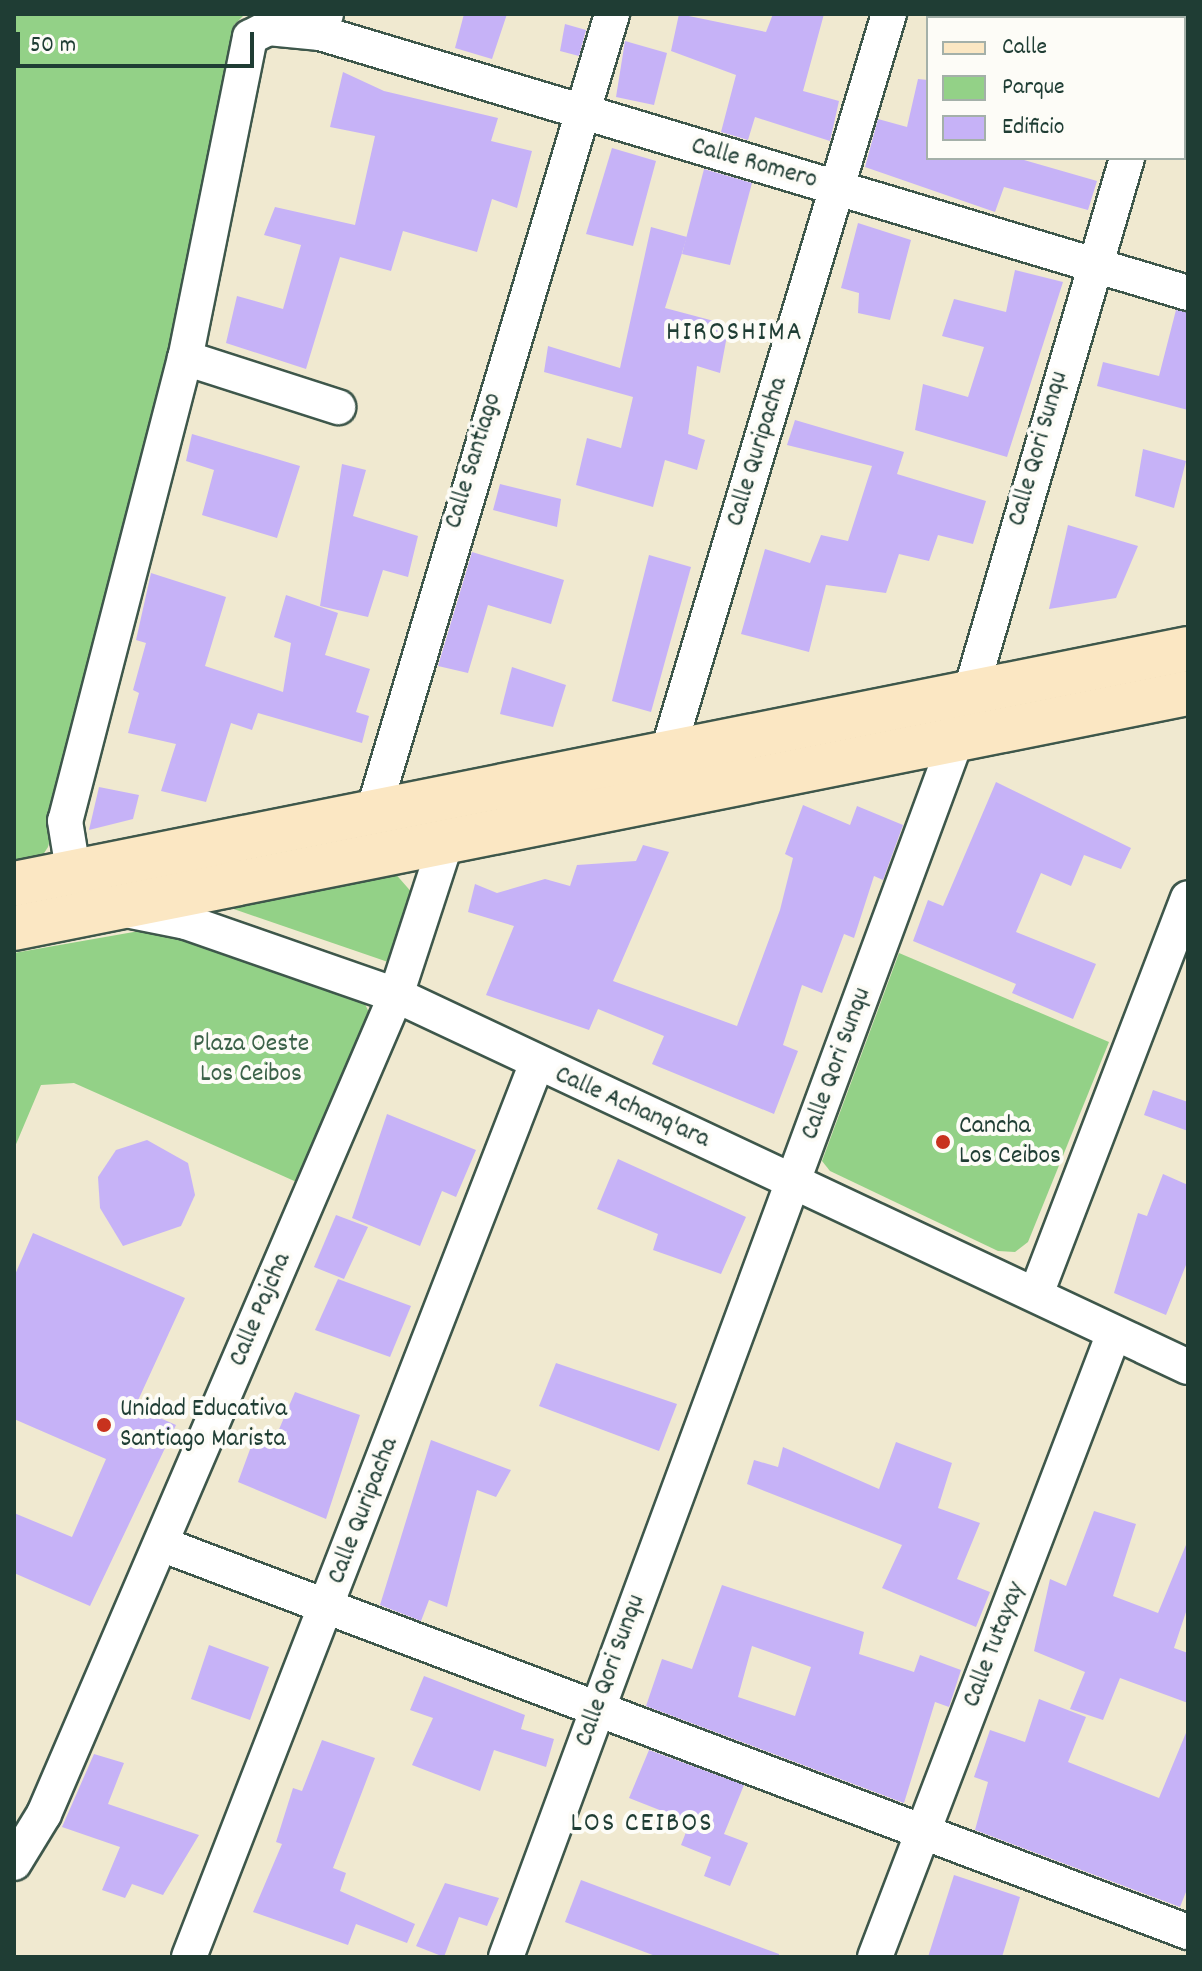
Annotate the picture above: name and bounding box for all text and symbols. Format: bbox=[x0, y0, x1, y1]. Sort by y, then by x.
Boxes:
scale bar bbox=[20, 16, 258, 66]
legend bbox=[926, 16, 1186, 160]
text: 50 m bbox=[30, 29, 76, 63]
text: Calle bbox=[1002, 31, 1047, 65]
text: Parque bbox=[1002, 71, 1065, 105]
text: Edificio bbox=[1002, 111, 1064, 145]
street label: Calle Romero bbox=[687, 131, 821, 197]
district label: HIROSHIMA bbox=[666, 317, 804, 351]
street label: Calle Qori Sunqu bbox=[1002, 368, 1076, 530]
street label: Calle Quripacha bbox=[721, 374, 795, 530]
street label: Calle Santiago bbox=[439, 390, 509, 532]
street label: Calle Qori Sunqu bbox=[795, 984, 879, 1144]
park label: Plaza Oeste Los Ceibos bbox=[193, 1029, 309, 1090]
street label: Calle Achanq'ara bbox=[550, 1060, 714, 1156]
place label: Cancha Los Ceibos bbox=[959, 1111, 1061, 1172]
marker: Cancha Los Ceibos bbox=[934, 1133, 952, 1151]
street label: Calle Pajcha bbox=[223, 1249, 299, 1371]
place label: Unidad Educativa Santiago Marista bbox=[120, 1394, 287, 1456]
marker: Unidad Educativa Santiago Marista bbox=[95, 1416, 113, 1434]
street label: Calle Quripacha bbox=[322, 1433, 406, 1589]
street label: Calle Tutayay bbox=[957, 1578, 1033, 1712]
street label: Calle Qori Sunqu bbox=[569, 1591, 653, 1751]
district label: LOS CEIBOS bbox=[570, 1808, 714, 1842]

